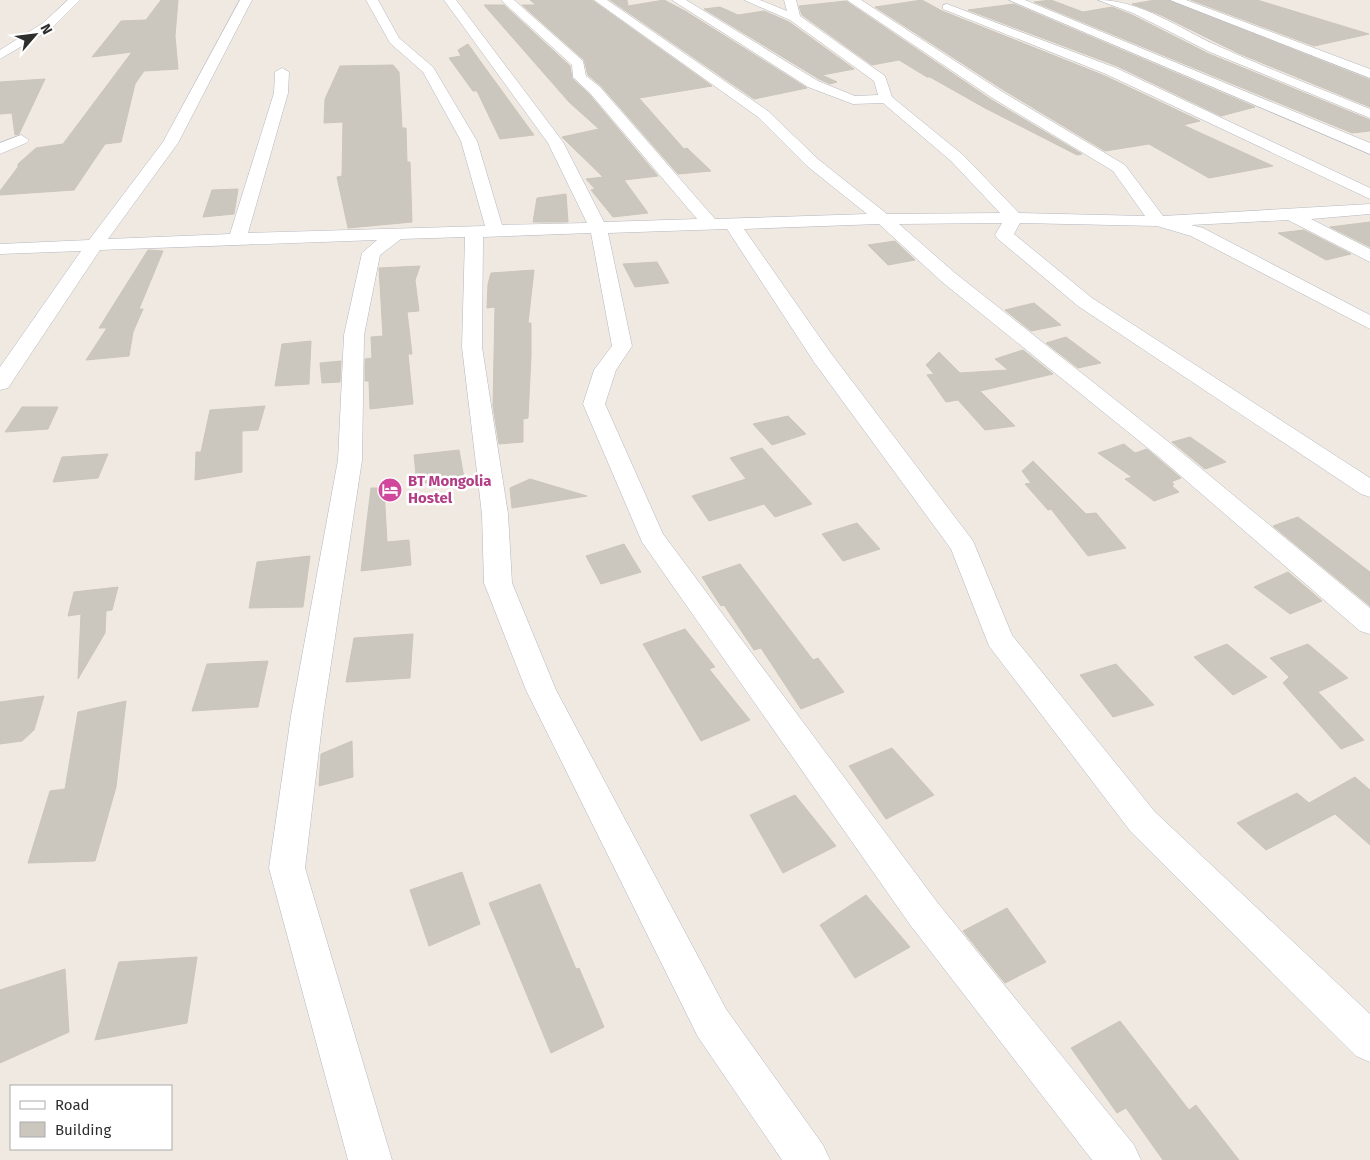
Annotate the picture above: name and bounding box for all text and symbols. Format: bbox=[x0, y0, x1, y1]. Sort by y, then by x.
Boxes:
north arrow bbox=[10, 10, 60, 60]
text: N bbox=[36, 21, 56, 37]
place label: BT Mongolia Hostel bbox=[408, 472, 491, 507]
hotel icon: BT Mongolia Hostel bbox=[377, 477, 403, 503]
legend bbox=[10, 1085, 172, 1150]
text: Road bbox=[55, 1096, 90, 1114]
text: Building bbox=[55, 1121, 111, 1139]

